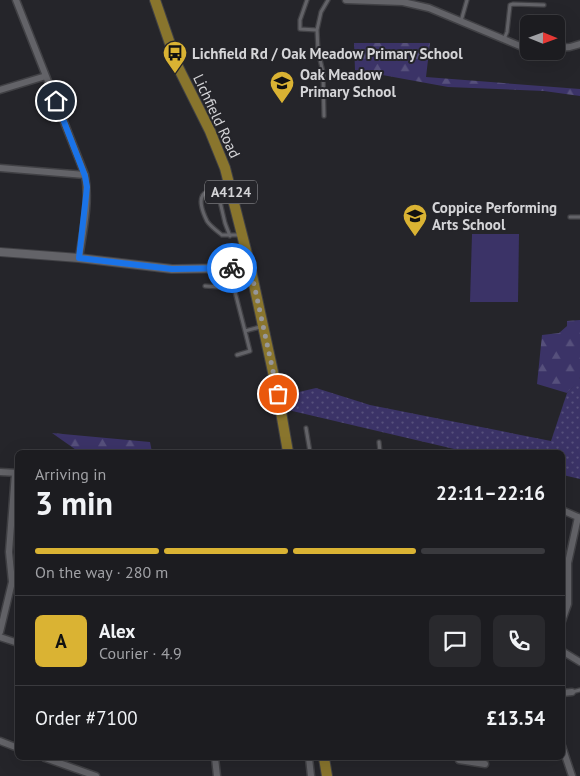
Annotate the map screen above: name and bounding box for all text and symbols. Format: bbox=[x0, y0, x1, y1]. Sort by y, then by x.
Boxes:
north arrow bbox=[520, 15, 565, 60]
map controls bbox=[520, 15, 565, 60]
bus stop icon: Lichfield Rd / Oak Meadow Primary School bbox=[162, 40, 188, 74]
place label: Lichfield Rd / Oak Meadow Primary School bbox=[192, 44, 463, 63]
place label: Oak Meadow Primary School bbox=[300, 65, 396, 101]
school or university icon: Oak Meadow Primary School bbox=[269, 70, 295, 104]
street label: Lichfield Road bbox=[189, 71, 245, 161]
pin bbox=[35, 80, 77, 122]
icon: home bbox=[42, 87, 70, 115]
road number: A4124 bbox=[205, 180, 257, 203]
place label: Coppice Performing Arts School bbox=[432, 198, 557, 234]
school or university icon: Coppice Performing Arts School bbox=[402, 203, 428, 237]
courier bbox=[207, 243, 257, 293]
icon: bike bbox=[218, 254, 246, 282]
pin bbox=[257, 373, 299, 415]
icon: bag bbox=[264, 380, 292, 408]
text: Arriving in bbox=[35, 464, 106, 484]
text: 22:11–22:16 bbox=[436, 481, 545, 505]
text: 3 min bbox=[35, 482, 113, 524]
text: On the way · 280 m bbox=[35, 562, 168, 582]
button: chat bbox=[429, 615, 481, 667]
button: phone bbox=[493, 615, 545, 667]
text: Alex bbox=[99, 619, 135, 643]
text: A bbox=[55, 629, 67, 653]
text: Courier · 4.9 bbox=[99, 643, 182, 663]
text: Order #7100 bbox=[35, 706, 138, 730]
text: £13.54 bbox=[486, 706, 545, 730]

